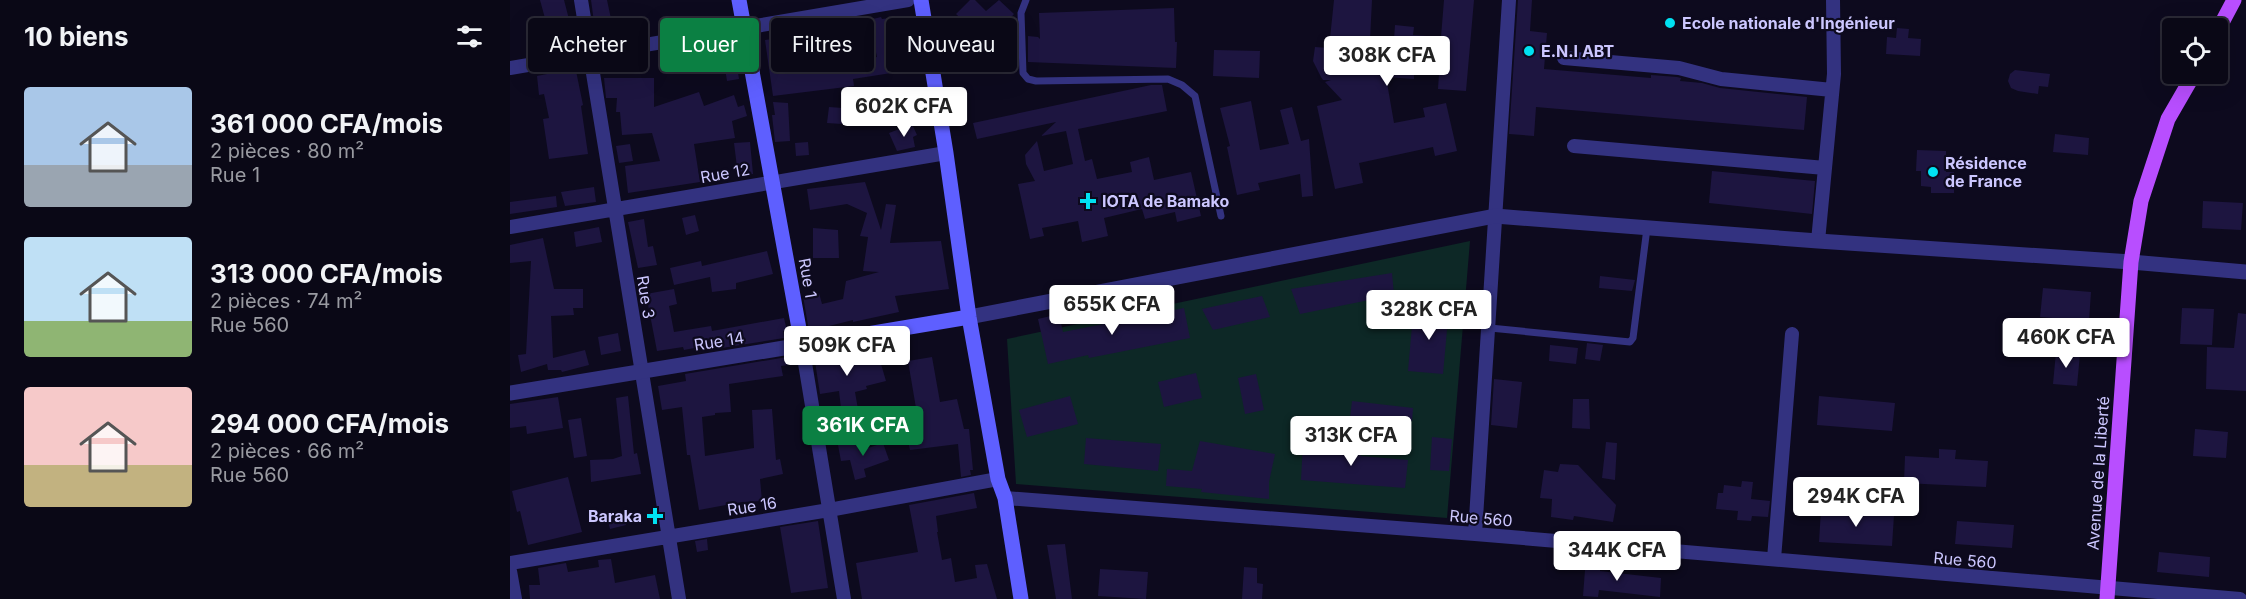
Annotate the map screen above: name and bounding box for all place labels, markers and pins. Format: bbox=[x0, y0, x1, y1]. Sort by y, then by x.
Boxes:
place label: Ecole nationale d'Ingénieur bbox=[1682, 13, 1895, 33]
marker: Ecole nationale d'Ingénieur bbox=[1663, 16, 1677, 30]
pin: 308K CFA bbox=[1325, 36, 1449, 87]
place label: E.N.I ABT bbox=[1541, 41, 1615, 61]
marker: E.N.I ABT bbox=[1522, 44, 1536, 58]
pin: 602K CFA bbox=[842, 87, 966, 138]
place label: Résidence de France bbox=[1945, 153, 2027, 191]
marker: Résidence de France bbox=[1926, 165, 1940, 179]
place label: IOTA de Bamako bbox=[1102, 191, 1229, 211]
marker: IOTA de Bamako bbox=[1079, 192, 1097, 210]
pin: 655K CFA bbox=[1050, 285, 1174, 336]
pin: 328K CFA bbox=[1367, 290, 1491, 341]
pin: 460K CFA bbox=[2004, 318, 2128, 369]
pin: 509K CFA bbox=[785, 326, 909, 377]
pin: 361K CFA bbox=[801, 406, 925, 457]
pin: 313K CFA bbox=[1289, 416, 1413, 467]
pin: 294K CFA bbox=[1794, 477, 1918, 528]
place label: Baraka bbox=[588, 506, 642, 526]
marker: Baraka bbox=[646, 507, 664, 525]
pin: 344K CFA bbox=[1555, 531, 1679, 582]

